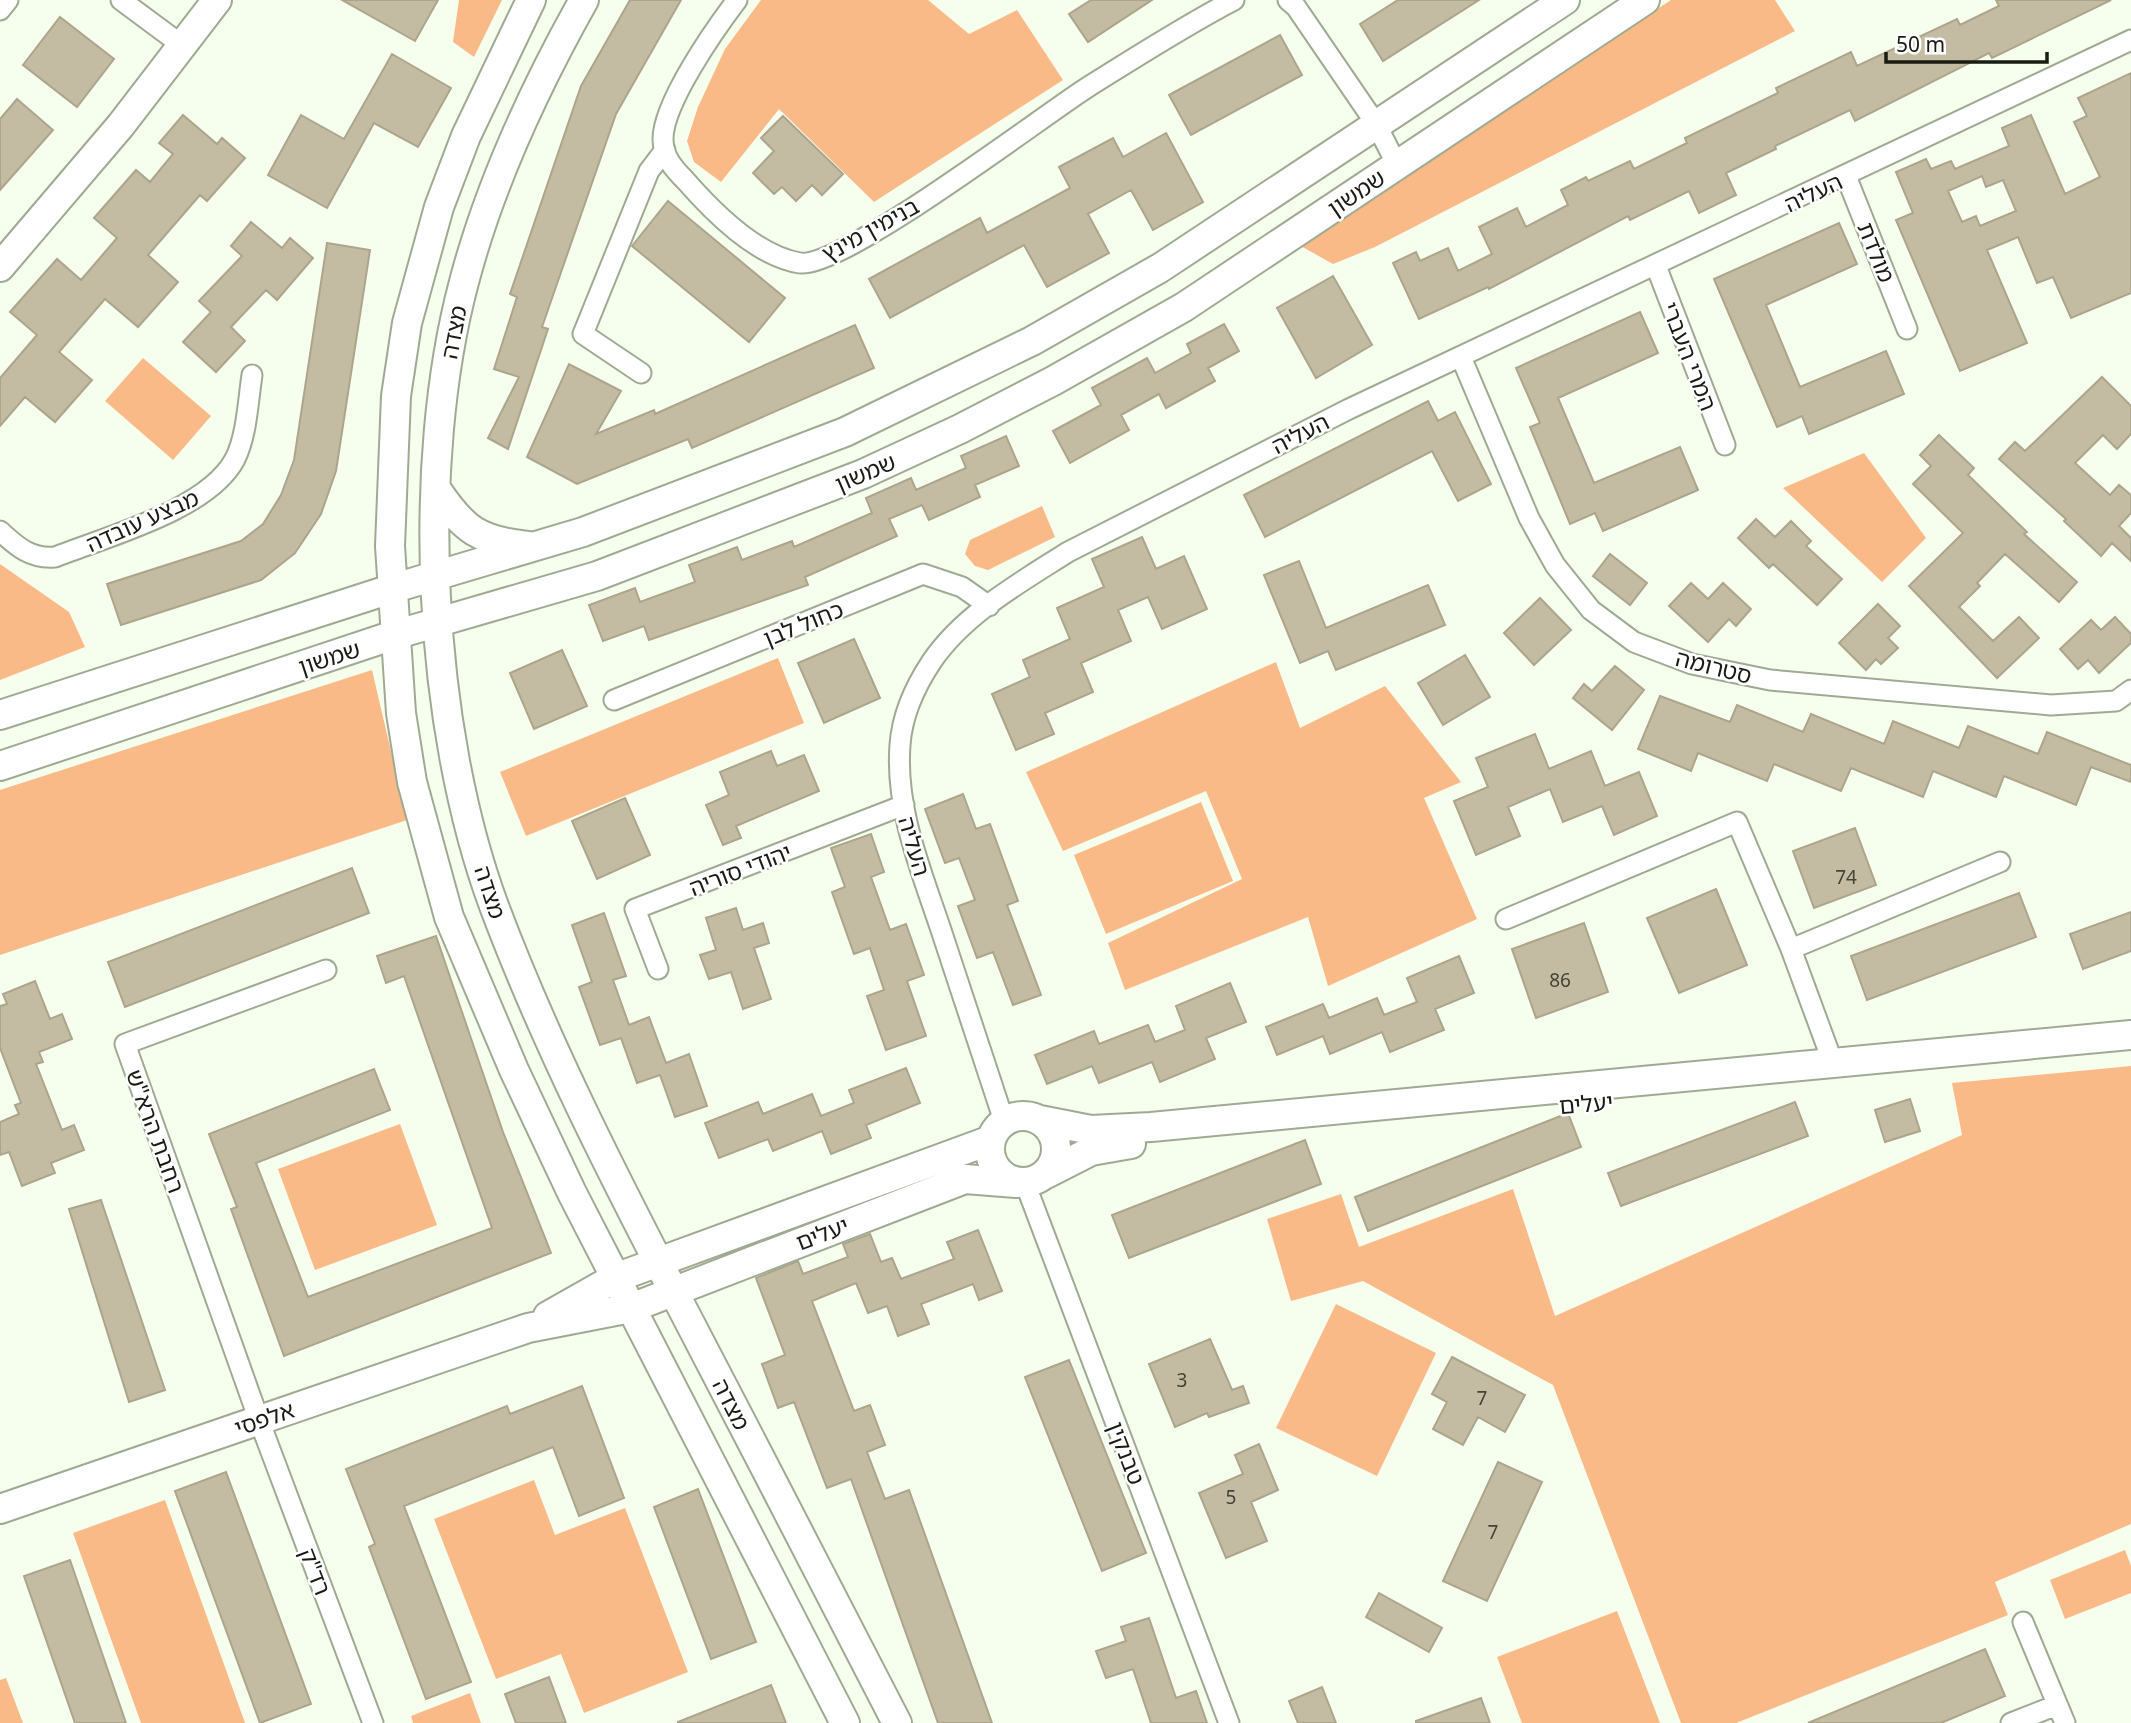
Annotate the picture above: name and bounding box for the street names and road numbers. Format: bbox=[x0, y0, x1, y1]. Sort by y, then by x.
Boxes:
street label: שמשון bbox=[1321, 161, 1391, 223]
street label: העליה bbox=[1779, 165, 1847, 219]
street label: בנימין מינץ bbox=[816, 189, 924, 269]
street label: מולדת bbox=[1850, 217, 1904, 287]
street label: המרי העברי bbox=[1655, 297, 1725, 415]
street label: מצדה bbox=[432, 302, 474, 362]
street label: העליה bbox=[1266, 405, 1334, 461]
street label: שמשון bbox=[830, 445, 900, 499]
street label: מבצע עובדה bbox=[80, 481, 204, 559]
street label: כחול לבן bbox=[758, 592, 848, 654]
street label: שמשון bbox=[294, 632, 364, 682]
street label: סטרומה bbox=[1672, 641, 1756, 691]
street label: העליה bbox=[891, 812, 939, 880]
street label: יהודי סוריה bbox=[684, 835, 796, 903]
street label: מצדה bbox=[467, 861, 515, 923]
street label: רחבת הרא"ש bbox=[119, 1065, 193, 1197]
street label: יעלים bbox=[1558, 1085, 1614, 1121]
street label: יעלים bbox=[791, 1208, 853, 1258]
street label: מצדה bbox=[705, 1373, 759, 1435]
street label: אלפסי bbox=[230, 1393, 298, 1443]
street label: טבנקין bbox=[1100, 1417, 1154, 1489]
street label: רד"ק bbox=[292, 1543, 340, 1599]

